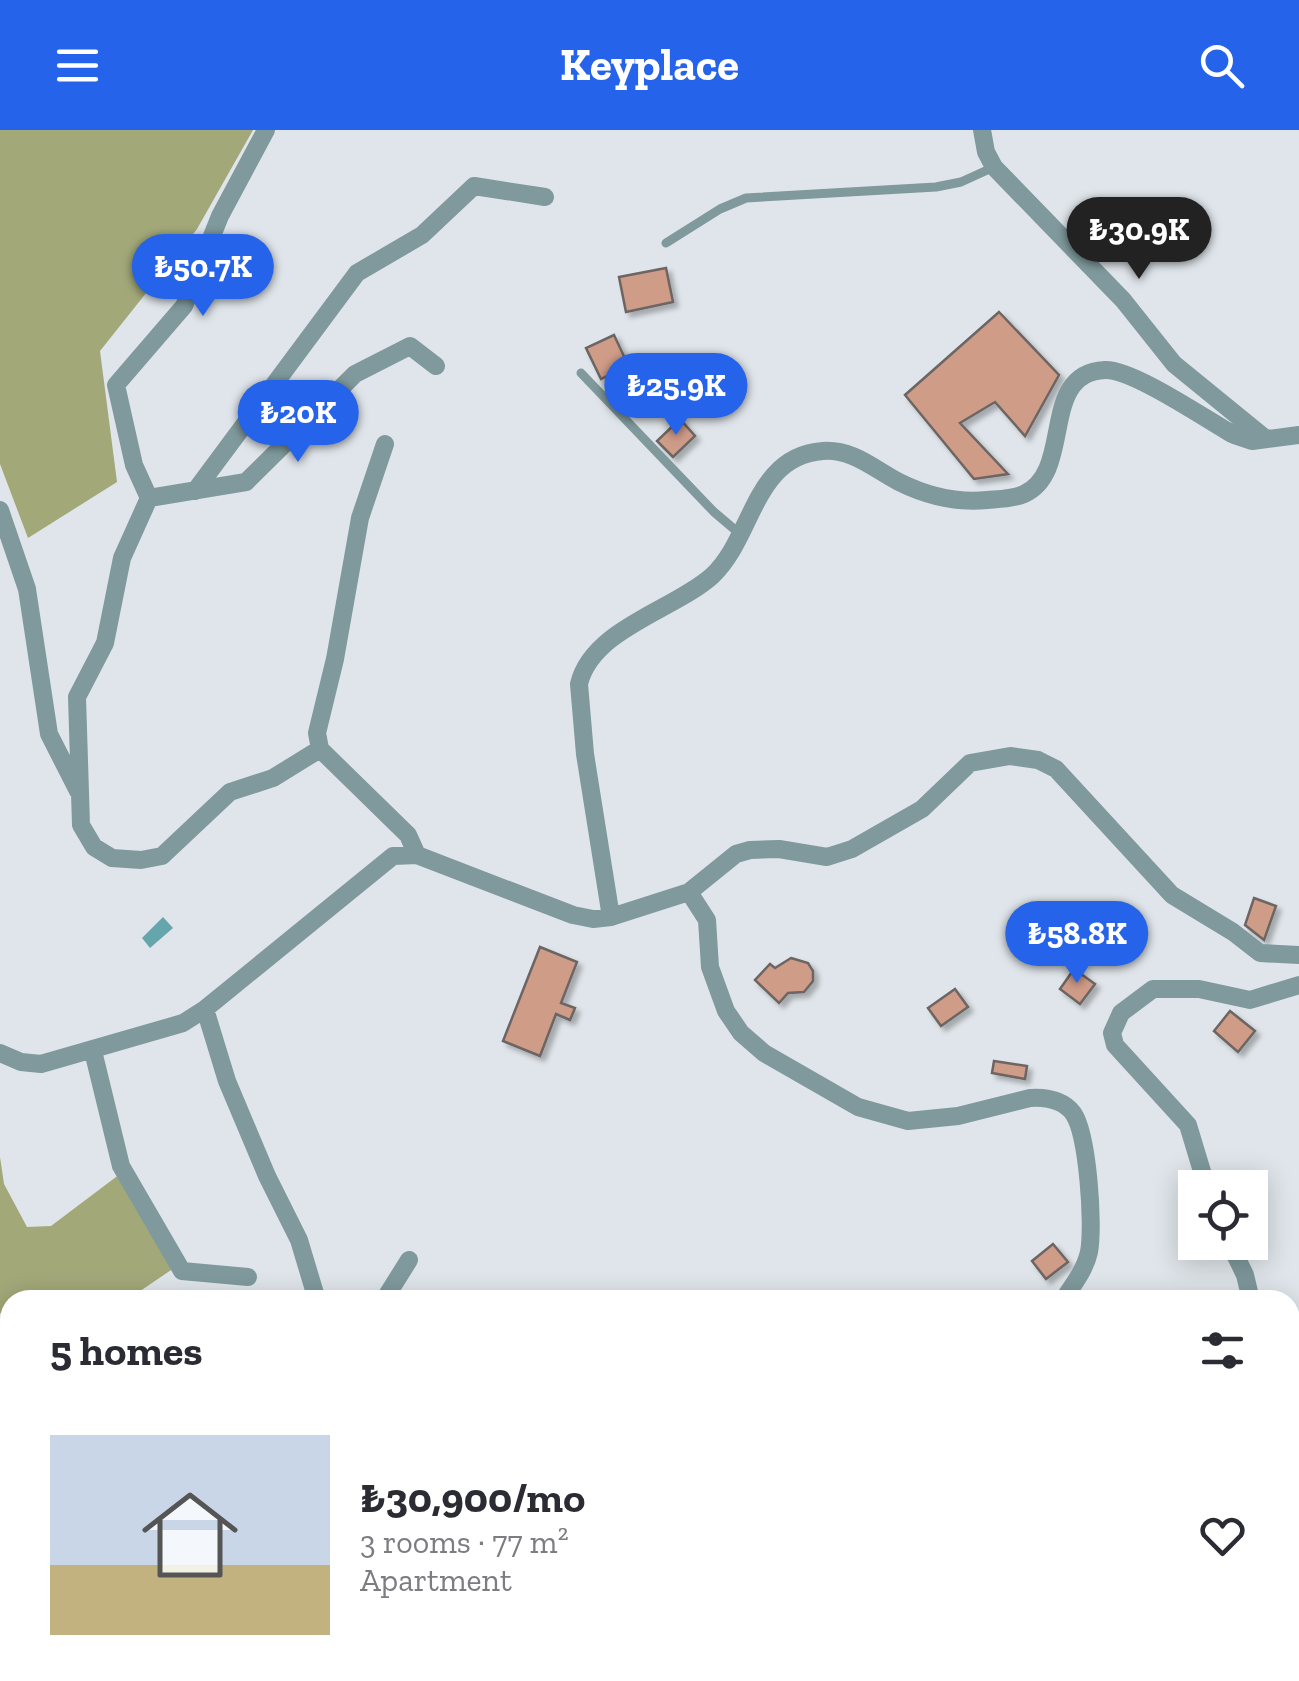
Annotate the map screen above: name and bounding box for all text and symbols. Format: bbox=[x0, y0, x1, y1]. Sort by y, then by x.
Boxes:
icon: menu bbox=[50, 38, 105, 93]
text: Keyplace bbox=[560, 38, 739, 92]
icon: search bbox=[1194, 38, 1249, 93]
pin: ₺30.9K bbox=[1058, 197, 1220, 282]
text: ₺30.9K bbox=[1089, 210, 1189, 248]
pin: ₺50.7K bbox=[122, 234, 284, 319]
text: ₺50.7K bbox=[154, 247, 252, 285]
pin: ₺25.9K bbox=[595, 353, 757, 438]
text: ₺25.9K bbox=[626, 366, 726, 404]
pin: ₺20K bbox=[239, 380, 357, 465]
text: ₺20K bbox=[260, 393, 336, 431]
pin: ₺58.8K bbox=[996, 901, 1158, 986]
text: ₺58.8K bbox=[1027, 914, 1127, 952]
map controls bbox=[1178, 1170, 1268, 1260]
button: locate bbox=[1178, 1170, 1268, 1260]
icon: filters bbox=[1195, 1323, 1250, 1378]
text: 5 homes bbox=[50, 1325, 203, 1376]
text: ₺30,900/mo bbox=[360, 1472, 585, 1523]
icon: home bbox=[130, 1475, 250, 1595]
icon: heart bbox=[1195, 1508, 1250, 1563]
text: 3 rooms · 77 m² bbox=[360, 1523, 568, 1561]
text: Apartment bbox=[360, 1561, 512, 1599]

